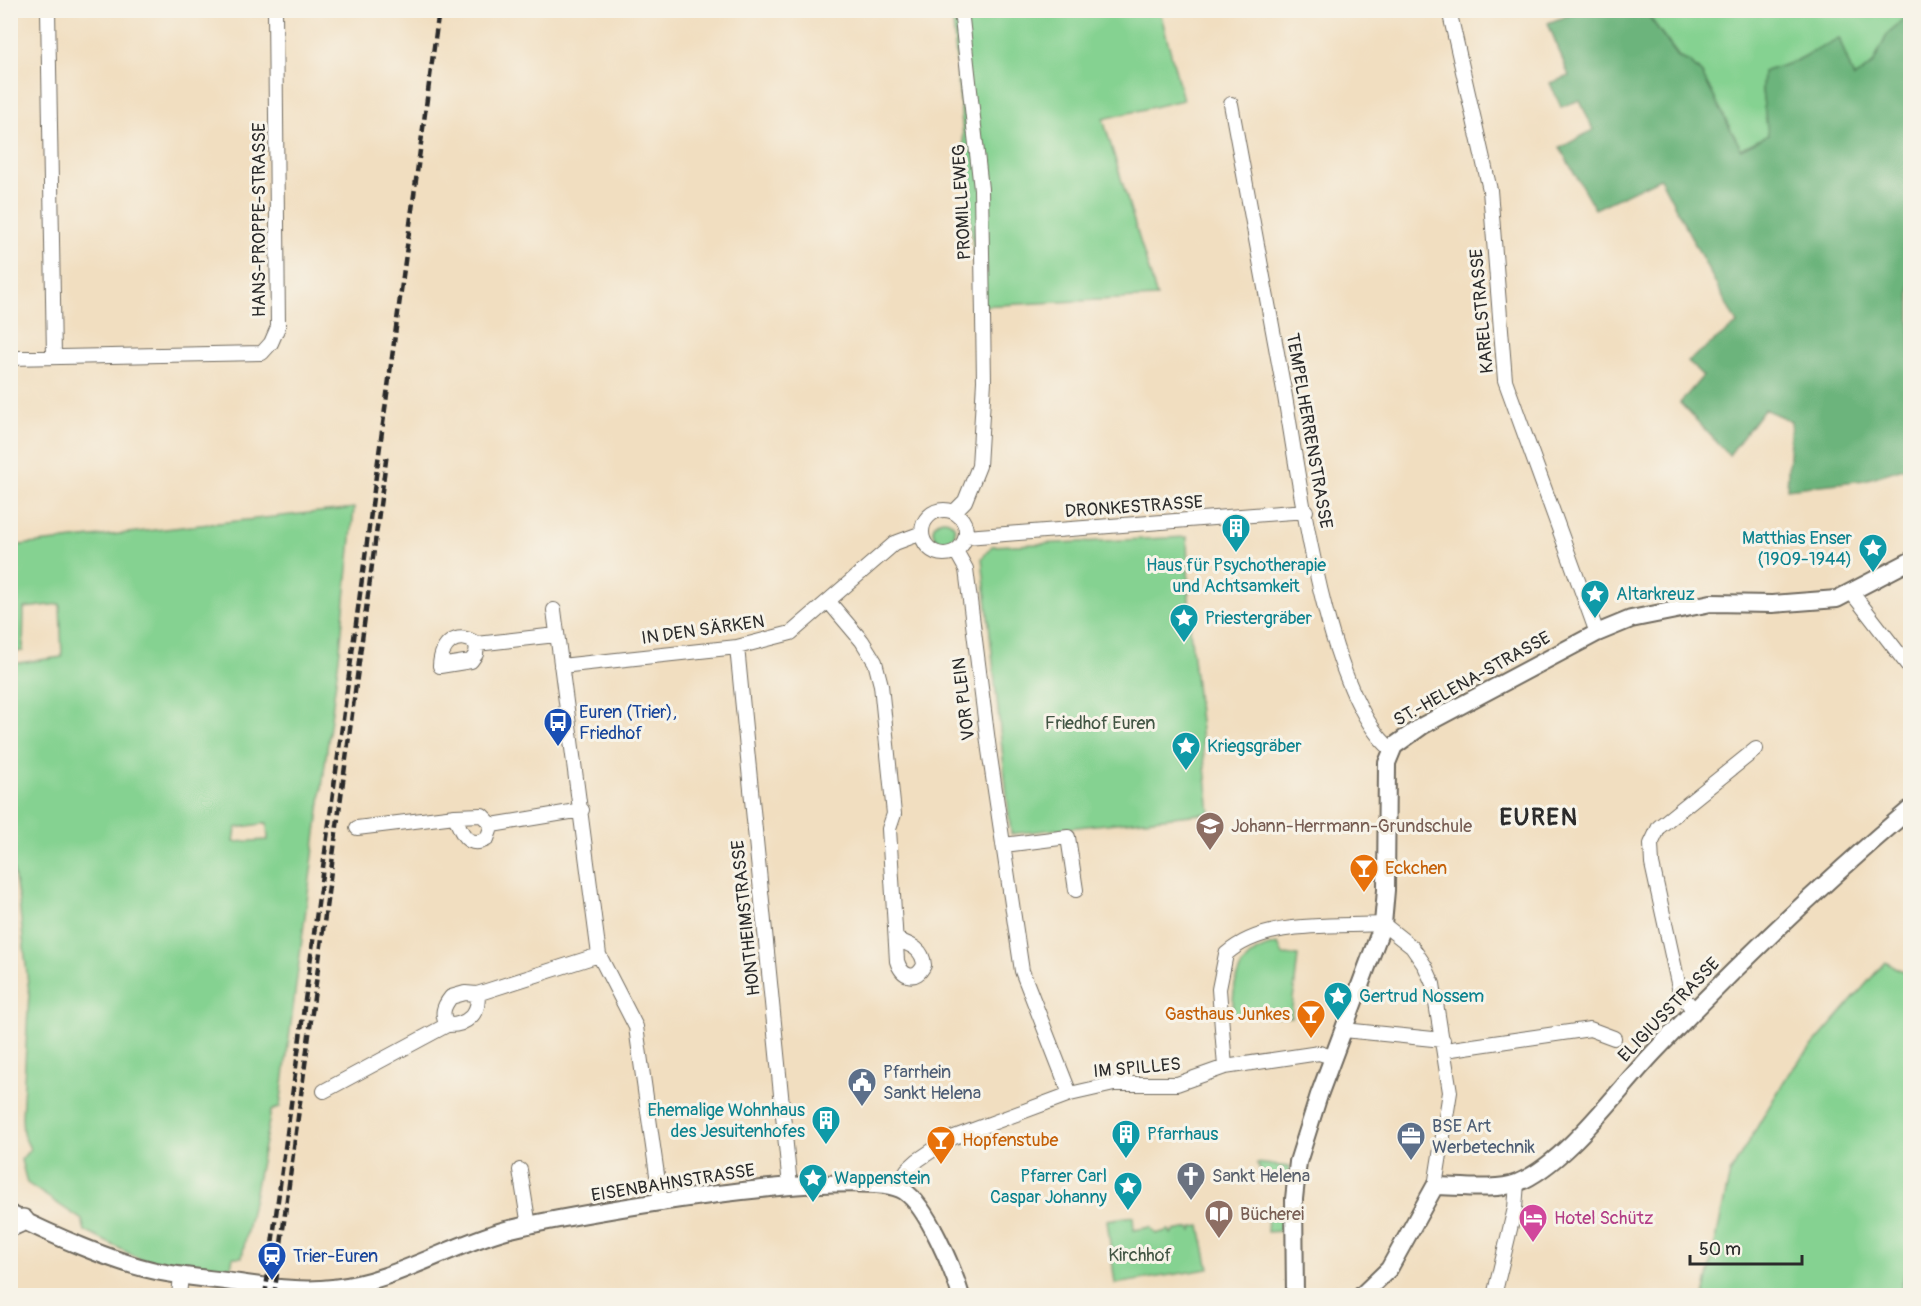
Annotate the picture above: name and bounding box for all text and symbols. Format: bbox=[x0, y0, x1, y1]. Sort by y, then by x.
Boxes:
street label: HANS-PROPPE-STRASSE bbox=[248, 123, 271, 317]
street label: PROMILLEWEG bbox=[947, 143, 977, 261]
street label: KARELSTRASSE bbox=[1465, 248, 1499, 374]
street label: TEMPELHERRENSTRASSE bbox=[1280, 331, 1338, 531]
street label: DRONKESTRASSE bbox=[1064, 491, 1204, 523]
building icon: Haus für Psychotherapie und Achtsamkeit bbox=[1220, 512, 1252, 554]
place label: Matthias Enser (1909-1944) bbox=[1742, 527, 1853, 571]
place icon: Matthias Enser (1909-1944) bbox=[1857, 532, 1889, 574]
place label: Haus für Psychotherapie und Achtsamkeit bbox=[1146, 554, 1326, 598]
place icon: Altarkreuz bbox=[1579, 578, 1611, 620]
place label: Altarkreuz bbox=[1616, 583, 1695, 606]
place icon: Priestergräber bbox=[1168, 602, 1200, 644]
place label: Priestergräber bbox=[1205, 607, 1312, 630]
street label: IN DEN SÄRKEN bbox=[640, 610, 766, 650]
street label: ST.-HELENA-STRASSE bbox=[1389, 626, 1555, 732]
street label: VOR PLEIN bbox=[948, 656, 980, 742]
place label: Euren (Trier), Friedhof bbox=[579, 701, 677, 745]
bus stop icon: Euren (Trier), Friedhof bbox=[542, 706, 574, 748]
park label: Friedhof Euren bbox=[1045, 712, 1155, 735]
place icon: Kriegsgräber bbox=[1170, 730, 1202, 772]
place label: Kriegsgräber bbox=[1207, 735, 1302, 758]
district label: EUREN bbox=[1500, 803, 1578, 832]
school or university icon: Johann-Herrmann-Grundschule bbox=[1194, 810, 1226, 852]
place label: Johann-Herrmann-Grundschule bbox=[1231, 815, 1472, 838]
street label: HONTHEIMSTRASSE bbox=[726, 839, 766, 997]
bar icon: Eckchen bbox=[1348, 852, 1380, 894]
place label: Eckchen bbox=[1385, 857, 1447, 880]
street label: ELIGIUSSTRASSE bbox=[1613, 953, 1725, 1067]
place icon: Gertrud Nossem bbox=[1322, 980, 1354, 1022]
place label: Gertrud Nossem bbox=[1359, 985, 1484, 1008]
bar icon: Gasthaus Junkes bbox=[1295, 998, 1327, 1040]
place label: Gasthaus Junkes bbox=[1165, 1003, 1290, 1026]
street label: IM SPILLES bbox=[1092, 1053, 1182, 1083]
place label: Pfarrhein Sankt Helena bbox=[883, 1061, 981, 1105]
public building icon: Pfarrhein Sankt Helena bbox=[846, 1066, 878, 1108]
place label: Ehemalige Wohnhaus des Jesuitenhofes bbox=[648, 1099, 805, 1143]
building icon: Ehemalige Wohnhaus des Jesuitenhofes bbox=[810, 1104, 842, 1146]
place label: BSE Art Werbetechnik bbox=[1432, 1115, 1535, 1159]
building icon: Pfarrhaus bbox=[1110, 1118, 1142, 1160]
office icon: BSE Art Werbetechnik bbox=[1395, 1120, 1427, 1162]
place label: Pfarrhaus bbox=[1147, 1123, 1218, 1146]
bar icon: Hopfenstube bbox=[925, 1124, 957, 1166]
place label: Hopfenstube bbox=[962, 1129, 1058, 1152]
street label: EISENBAHNSTRASSE bbox=[590, 1159, 756, 1207]
church icon: Sankt Helena bbox=[1175, 1160, 1207, 1202]
place icon: Wappenstein bbox=[797, 1162, 829, 1204]
place label: Pfarrer Carl Caspar Johanny bbox=[990, 1165, 1107, 1209]
place label: Sankt Helena bbox=[1212, 1165, 1310, 1188]
place label: Wappenstein bbox=[834, 1167, 930, 1190]
place icon: Pfarrer Carl Caspar Johanny bbox=[1112, 1170, 1144, 1212]
library icon: Bücherei bbox=[1203, 1198, 1235, 1240]
hotel icon: Hotel Schütz bbox=[1517, 1202, 1549, 1244]
place label: Bücherei bbox=[1240, 1203, 1304, 1226]
place label: Hotel Schütz bbox=[1554, 1207, 1653, 1230]
scale bar bbox=[1690, 1228, 1802, 1266]
text: 50 m bbox=[1699, 1238, 1741, 1261]
station icon: Trier-Euren bbox=[256, 1240, 288, 1282]
park label: Kirchhof bbox=[1108, 1244, 1172, 1267]
place label: Trier-Euren bbox=[293, 1245, 378, 1268]

